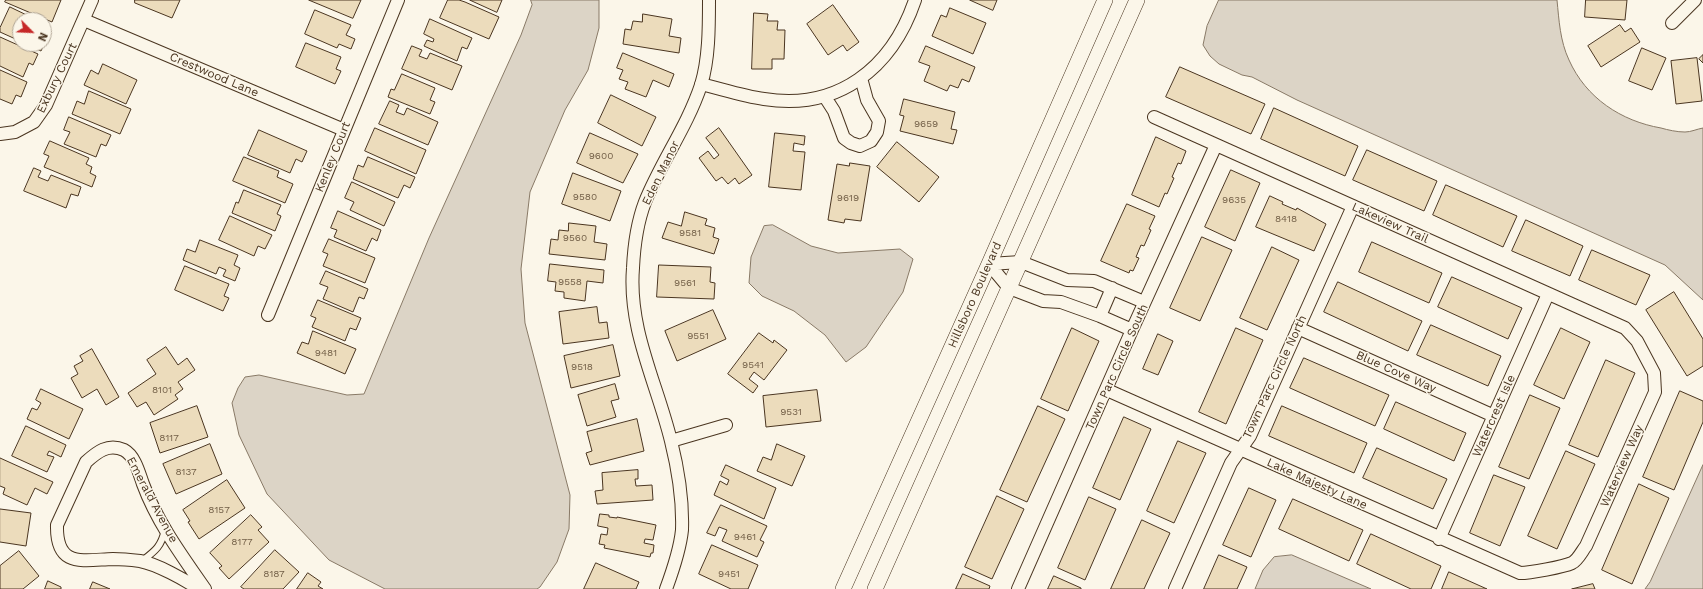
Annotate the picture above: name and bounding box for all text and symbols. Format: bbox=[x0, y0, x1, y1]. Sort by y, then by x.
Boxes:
north arrow bbox=[12, 12, 52, 52]
text: N bbox=[35, 30, 50, 43]
street label: Exbury Court bbox=[34, 40, 80, 116]
street label: Crestwood Lane bbox=[167, 50, 261, 100]
house number: 9659 bbox=[914, 118, 938, 130]
street label: Kenley Court bbox=[312, 120, 354, 194]
street label: Eden Manor bbox=[639, 138, 683, 208]
house number: 9600 bbox=[589, 150, 613, 162]
house number: 9580 bbox=[573, 191, 597, 203]
house number: 9619 bbox=[837, 192, 859, 204]
house number: 9635 bbox=[1222, 194, 1246, 206]
street label: Lakeview Trail bbox=[1349, 200, 1431, 246]
house number: 8418 bbox=[1275, 213, 1297, 225]
house number: 9581 bbox=[679, 227, 701, 239]
house number: 9560 bbox=[563, 232, 587, 244]
street label: Hillsboro Boulevard bbox=[945, 240, 1005, 350]
house number: 9558 bbox=[558, 276, 582, 288]
house number: 9561 bbox=[674, 277, 696, 289]
street label: Town Parc Circle South bbox=[1083, 302, 1151, 432]
street label: Town Parc Circle North bbox=[1240, 313, 1310, 441]
house number: 9551 bbox=[687, 330, 709, 342]
house number: 9481 bbox=[315, 347, 337, 359]
street label: Blue Cove Way bbox=[1354, 348, 1438, 396]
house number: 9541 bbox=[742, 359, 764, 371]
house number: 9518 bbox=[571, 361, 593, 373]
street label: Watercrest Isle bbox=[1469, 373, 1519, 459]
house number: 8101 bbox=[152, 384, 172, 396]
house number: 9531 bbox=[780, 406, 802, 418]
street label: Waterview Way bbox=[1597, 423, 1647, 509]
house number: 8117 bbox=[159, 432, 179, 444]
street label: Emerald Avenue bbox=[123, 455, 181, 545]
street label: Lake Majesty Lane bbox=[1264, 455, 1370, 513]
house number: 8137 bbox=[175, 466, 197, 478]
house number: 8157 bbox=[208, 504, 230, 516]
house number: 9461 bbox=[734, 531, 756, 543]
house number: 8177 bbox=[231, 536, 253, 548]
house number: 8187 bbox=[263, 568, 285, 580]
house number: 9451 bbox=[718, 568, 740, 580]

